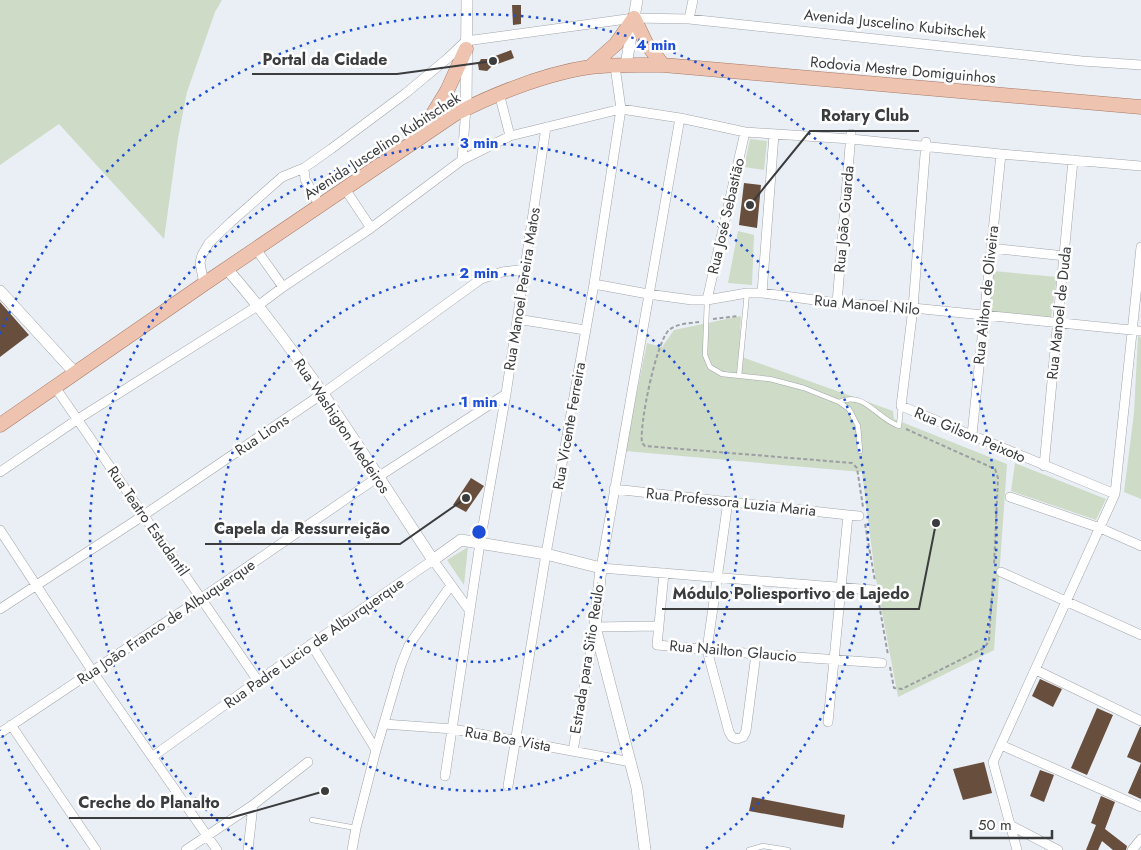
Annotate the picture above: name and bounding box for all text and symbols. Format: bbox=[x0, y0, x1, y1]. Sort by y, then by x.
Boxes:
street label: Avenida Juscelino Kubitschek bbox=[803, 3, 988, 45]
text: 4 min bbox=[636, 34, 676, 56]
callout: Portal da Cidade bbox=[252, 43, 397, 74]
text: Portal da Cidade bbox=[263, 48, 387, 71]
street label: Rodovia Mestre Domiguinhos bbox=[809, 51, 997, 89]
street label: Avenida Juscelino Kubitschek bbox=[299, 87, 465, 205]
callout: Rotary Club bbox=[810, 100, 919, 131]
text: Rotary Club bbox=[821, 104, 909, 127]
text: 3 min bbox=[460, 132, 498, 154]
street label: Rua José Sebastião bbox=[702, 156, 750, 276]
street label: Rua João Guarda bbox=[828, 165, 860, 273]
street label: Rua Manoel Pereira Matos bbox=[498, 206, 546, 372]
street label: Rua Ailton de Oliveira bbox=[968, 224, 1004, 366]
street label: Rua Manoel de Duda bbox=[1041, 245, 1077, 381]
text: 2 min bbox=[459, 262, 499, 284]
street label: Rua Manoel Nilo bbox=[813, 289, 921, 321]
street label: Rua Washigton Medeiros bbox=[289, 354, 395, 498]
street label: Rua Vicente Ferreira bbox=[547, 360, 591, 492]
text: 1 min bbox=[460, 391, 498, 413]
street label: Rua Gilson Peixoto bbox=[911, 402, 1029, 468]
street label: Rua Lions bbox=[231, 409, 293, 461]
street label: Rua Teatro Estudantil bbox=[102, 461, 194, 581]
street label: Rua Professora Luzia Maria bbox=[645, 482, 817, 522]
callout: Capela da Ressurreição bbox=[205, 513, 400, 544]
text: Capela da Ressurreição bbox=[214, 517, 390, 540]
centre of rings bbox=[470, 523, 488, 541]
street label: Rua João Franco de Albuquerque bbox=[72, 554, 260, 690]
street label: Rua Padre Lucio de Alburquerque bbox=[219, 572, 409, 714]
callout: Módulo Poliesportivo de Lajedo bbox=[662, 578, 919, 609]
text: Módulo Poliesportivo de Lajedo bbox=[672, 582, 910, 605]
street label: Estrada para Sitio Reulo bbox=[564, 583, 610, 735]
street label: Rua Nailton Glaucio bbox=[668, 634, 798, 668]
street label: Rua Boa Vista bbox=[463, 721, 553, 757]
callout: Creche do Planalto bbox=[69, 787, 230, 818]
text: Creche do Planalto bbox=[78, 791, 220, 814]
scale bar bbox=[971, 808, 1052, 840]
text: 50 m bbox=[978, 814, 1012, 836]

